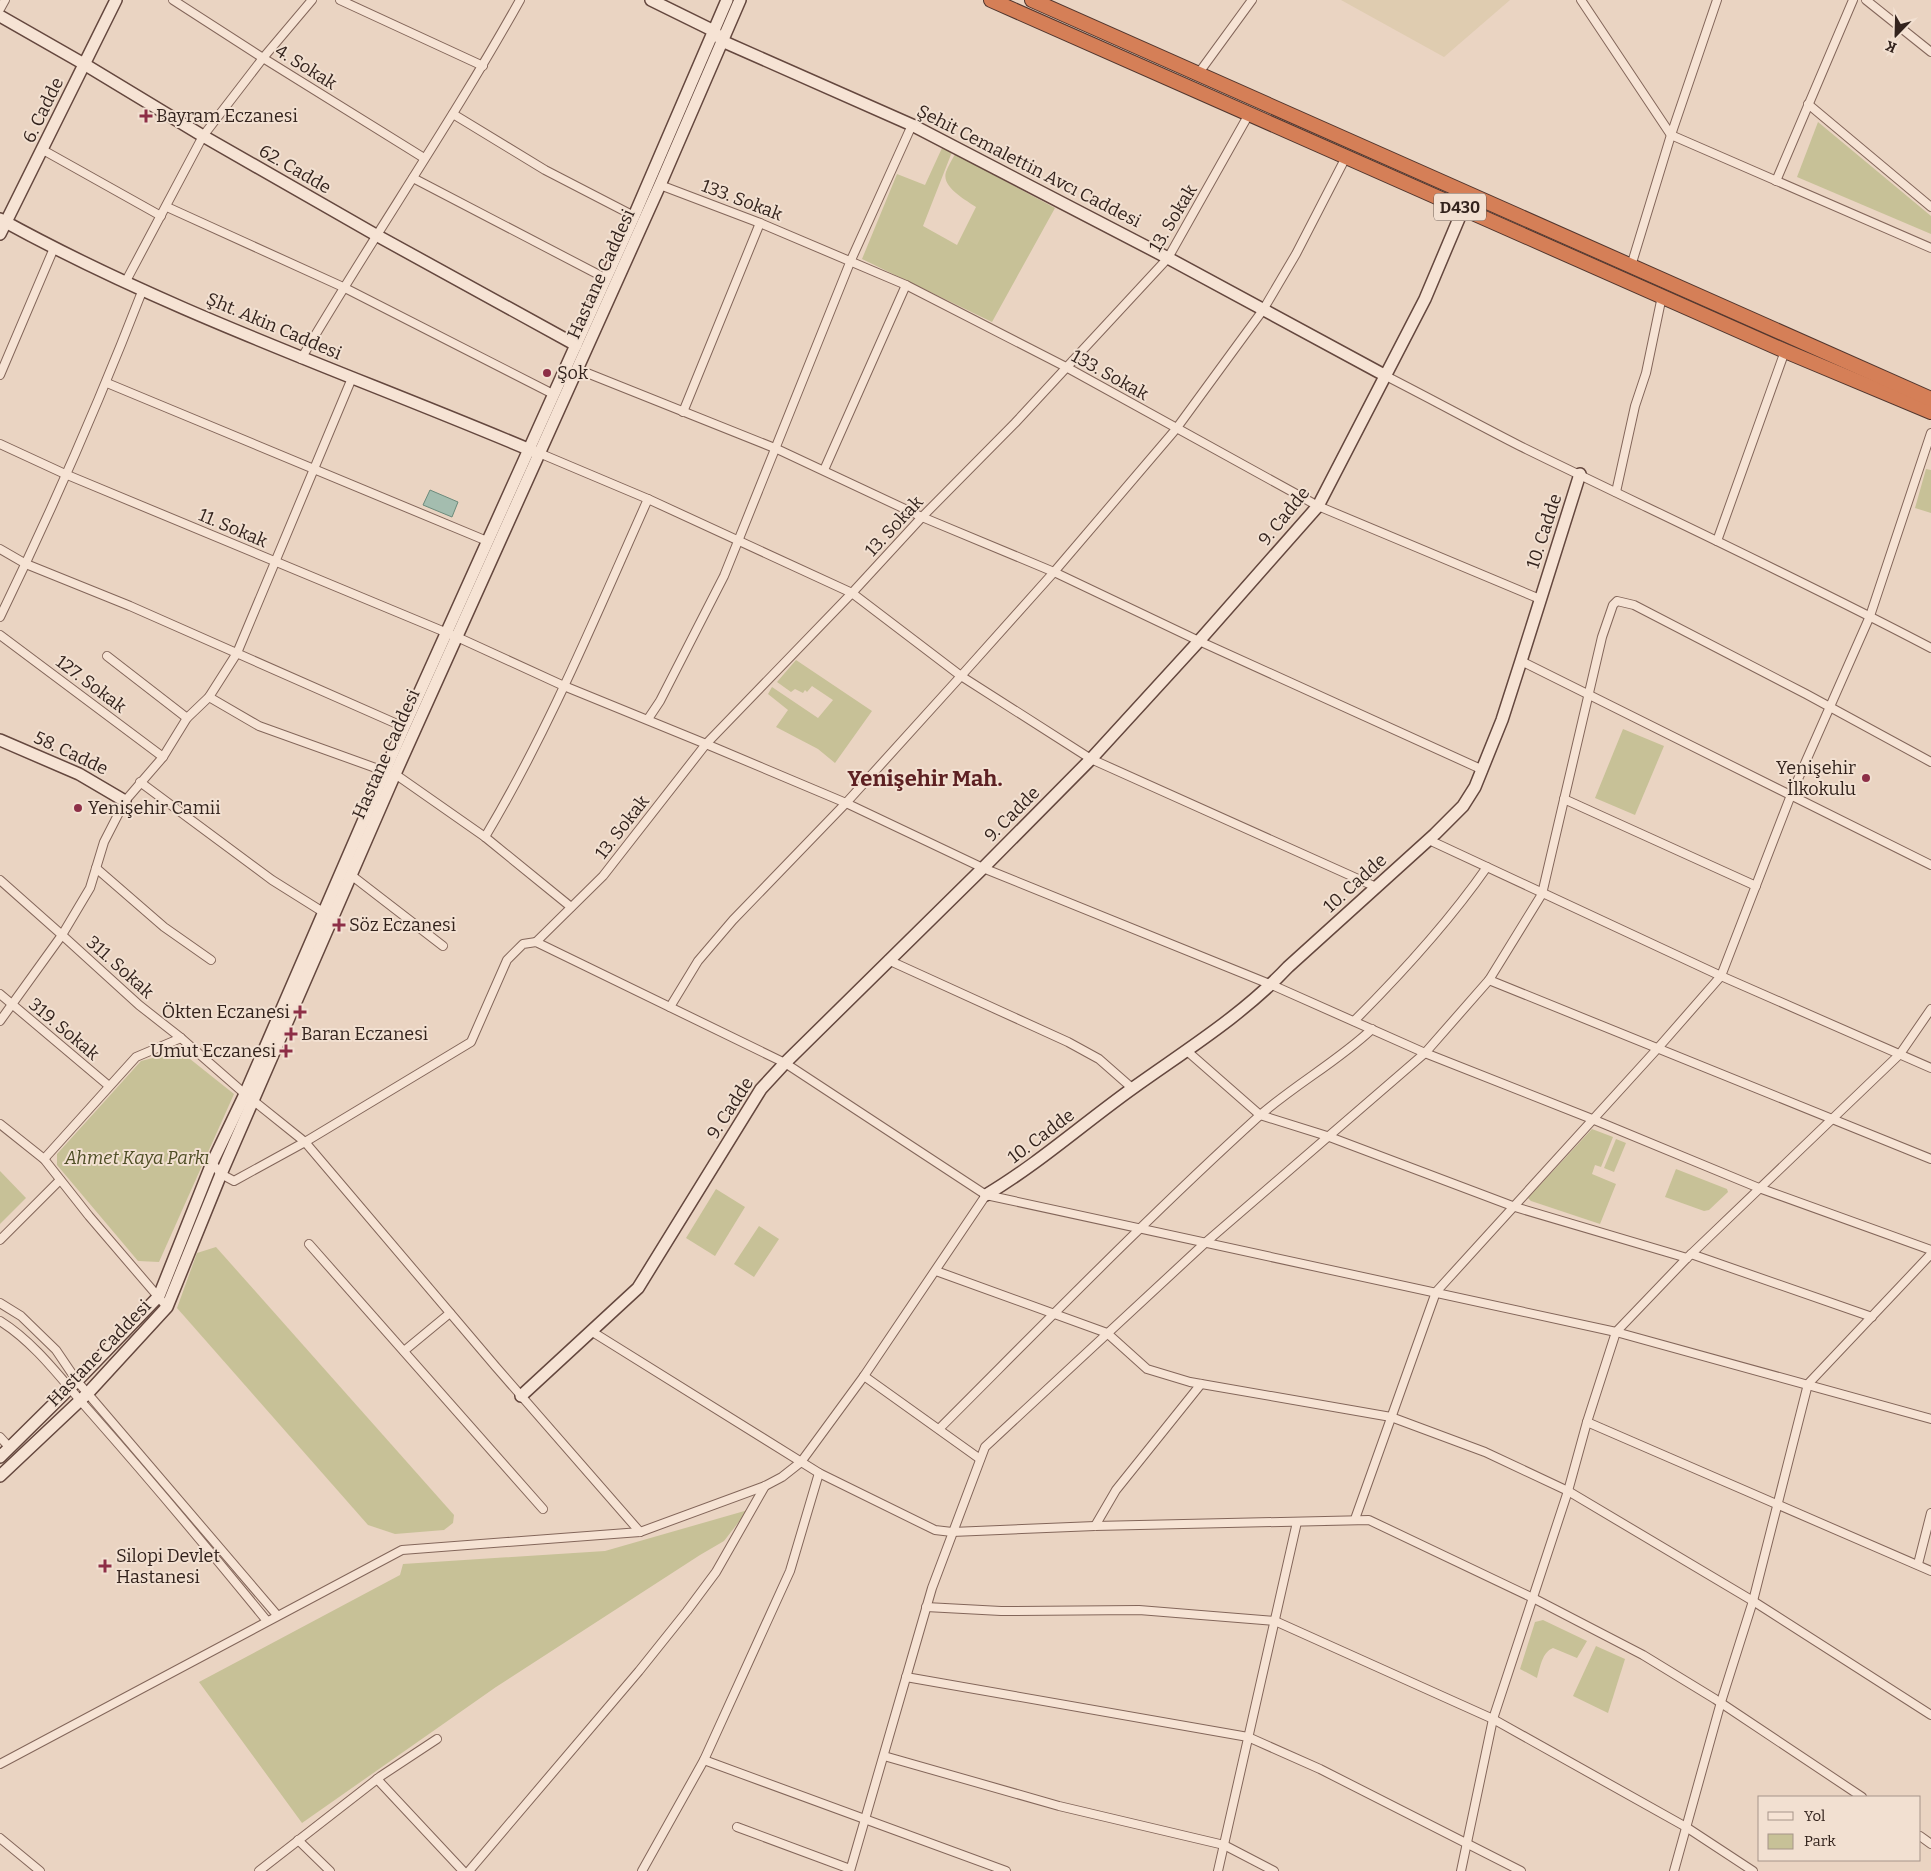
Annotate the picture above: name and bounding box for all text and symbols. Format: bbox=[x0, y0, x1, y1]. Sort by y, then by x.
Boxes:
north arrow bbox=[1871, 10, 1921, 60]
text: K bbox=[1883, 37, 1899, 56]
street label: 4. Sokak bbox=[271, 40, 342, 95]
street label: 6. Cadde bbox=[18, 74, 68, 146]
street label: Şehit Cemalettin Avcı Caddesi bbox=[913, 100, 1145, 232]
place label: Bayram Eczanesi bbox=[156, 105, 298, 127]
marker: Bayram Eczanesi bbox=[140, 110, 152, 122]
street label: 62. Cadde bbox=[255, 140, 335, 198]
street label: 133. Sokak bbox=[698, 175, 786, 226]
street label: 13. Sokak bbox=[1144, 180, 1202, 256]
road number: D430 bbox=[1434, 193, 1486, 220]
street label: Hastane Caddesi bbox=[563, 206, 639, 342]
street label: Şht. Akin Caddesi bbox=[203, 288, 345, 364]
street label: 133. Sokak bbox=[1068, 345, 1153, 406]
place label: Şok bbox=[557, 362, 589, 384]
marker: Şok bbox=[541, 367, 553, 379]
street label: 9. Cadde bbox=[1254, 482, 1314, 550]
street label: 13. Sokak bbox=[860, 491, 928, 561]
street label: 10. Cadde bbox=[1522, 491, 1566, 571]
street label: 11. Sokak bbox=[195, 504, 272, 553]
street label: 127. Sokak bbox=[51, 650, 131, 718]
street label: Hastane Caddesi bbox=[348, 686, 424, 822]
street label: 58. Cadde bbox=[30, 726, 112, 780]
place label: Yenişehir İlkokulu bbox=[1776, 757, 1856, 800]
district label: Yenişehir Mah. bbox=[847, 765, 1003, 792]
marker: Yenişehir İlkokulu bbox=[1860, 772, 1872, 784]
street label: 9. Cadde bbox=[980, 782, 1044, 846]
street label: 13. Sokak bbox=[590, 790, 654, 863]
place label: Yenişehir Camii bbox=[88, 797, 221, 819]
marker: Yenişehir Camii bbox=[72, 802, 84, 814]
street label: 10. Cadde bbox=[1319, 849, 1391, 917]
place label: Söz Eczanesi bbox=[349, 914, 456, 936]
marker: Söz Eczanesi bbox=[333, 919, 345, 931]
street label: 311. Sokak bbox=[82, 931, 159, 1003]
street label: 319. Sokak bbox=[24, 993, 104, 1065]
place label: Ökten Eczanesi bbox=[162, 1001, 290, 1023]
marker: Ökten Eczanesi bbox=[294, 1006, 306, 1018]
place label: Baran Eczanesi bbox=[301, 1023, 428, 1045]
marker: Baran Eczanesi bbox=[285, 1028, 297, 1040]
place label: Umut Eczanesi bbox=[150, 1040, 276, 1062]
marker: Umut Eczanesi bbox=[280, 1045, 292, 1057]
street label: 9. Cadde bbox=[702, 1073, 758, 1143]
street label: 10. Cadde bbox=[1003, 1104, 1079, 1168]
park label: Ahmet Kaya Parkı bbox=[64, 1147, 209, 1169]
street label: Hastane Caddesi bbox=[43, 1295, 155, 1411]
place label: Silopi Devlet Hastanesi bbox=[116, 1545, 220, 1588]
marker: Silopi Devlet Hastanesi bbox=[98, 1559, 112, 1573]
legend bbox=[1758, 1796, 1921, 1861]
text: Yol bbox=[1804, 1807, 1825, 1825]
text: Park bbox=[1804, 1832, 1836, 1850]

